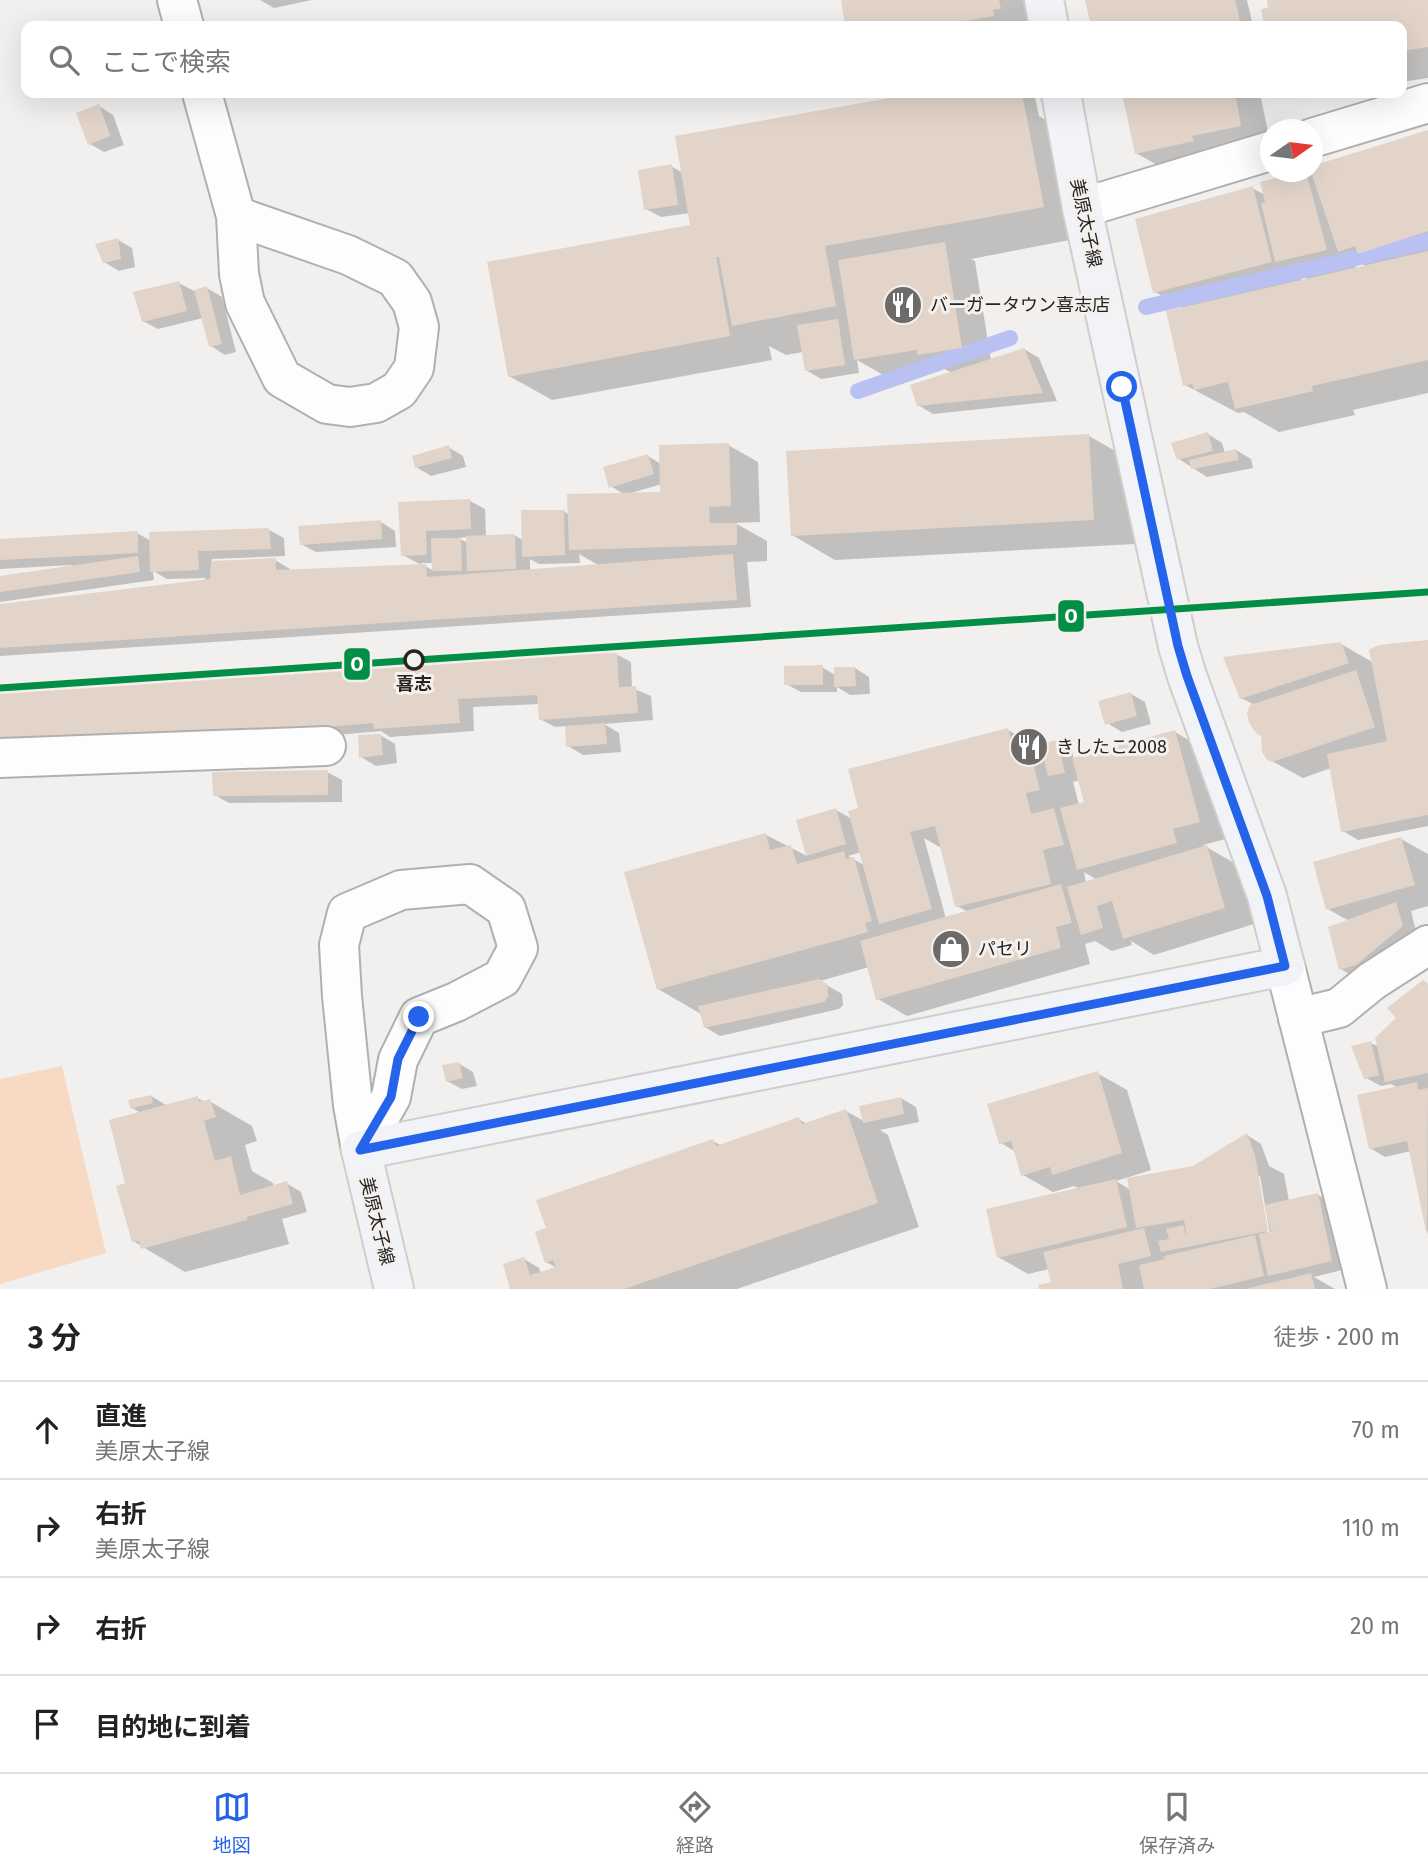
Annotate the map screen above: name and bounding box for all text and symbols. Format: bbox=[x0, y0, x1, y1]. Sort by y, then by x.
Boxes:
search box bbox=[21, 21, 1407, 98]
icon: search bbox=[45, 41, 83, 79]
text: ここで検索 bbox=[101, 47, 231, 78]
north arrow bbox=[1260, 119, 1323, 182]
street label: 美原太子線 bbox=[1066, 177, 1106, 269]
restaurant icon: バーガータウン喜志店 bbox=[882, 284, 924, 326]
place label: バーガータウン喜志店 bbox=[930, 294, 1110, 316]
route start bbox=[1106, 371, 1137, 402]
line badge: O bbox=[1057, 599, 1085, 633]
text: O bbox=[1064, 605, 1078, 628]
line badge: O bbox=[343, 647, 371, 681]
marker: 喜志 bbox=[404, 650, 424, 670]
text: O bbox=[350, 653, 364, 676]
place label: 喜志 bbox=[396, 673, 432, 695]
restaurant icon: きしたこ2008 bbox=[1008, 726, 1050, 768]
place label: きしたこ2008 bbox=[1056, 736, 1167, 758]
shop icon: パセリ bbox=[930, 928, 972, 970]
place label: パセリ bbox=[978, 938, 1032, 960]
route end bbox=[403, 1001, 434, 1032]
street label: 美原太子線 bbox=[355, 1175, 399, 1267]
text: 3 分 bbox=[28, 1320, 81, 1356]
text: 徒歩 · 200 m bbox=[1273, 1323, 1400, 1351]
text: 直進 bbox=[95, 1401, 147, 1432]
icon: ahead bbox=[28, 1411, 66, 1449]
text: 70 m bbox=[1351, 1416, 1400, 1444]
text: 美原太子線 bbox=[95, 1437, 210, 1465]
text: 右折 bbox=[95, 1499, 147, 1530]
icon: right bbox=[28, 1509, 66, 1547]
text: 110 m bbox=[1342, 1514, 1400, 1542]
text: 美原太子線 bbox=[95, 1535, 210, 1563]
icon: right bbox=[28, 1607, 66, 1645]
text: 20 m bbox=[1350, 1612, 1400, 1640]
text: 右折 bbox=[95, 1614, 147, 1645]
icon: arrive bbox=[28, 1705, 66, 1743]
text: 目的地に到着 bbox=[95, 1712, 251, 1743]
tab: 地図 bbox=[213, 1788, 251, 1857]
tab: 経路 bbox=[676, 1788, 714, 1857]
tab: 保存済み bbox=[1139, 1788, 1215, 1857]

